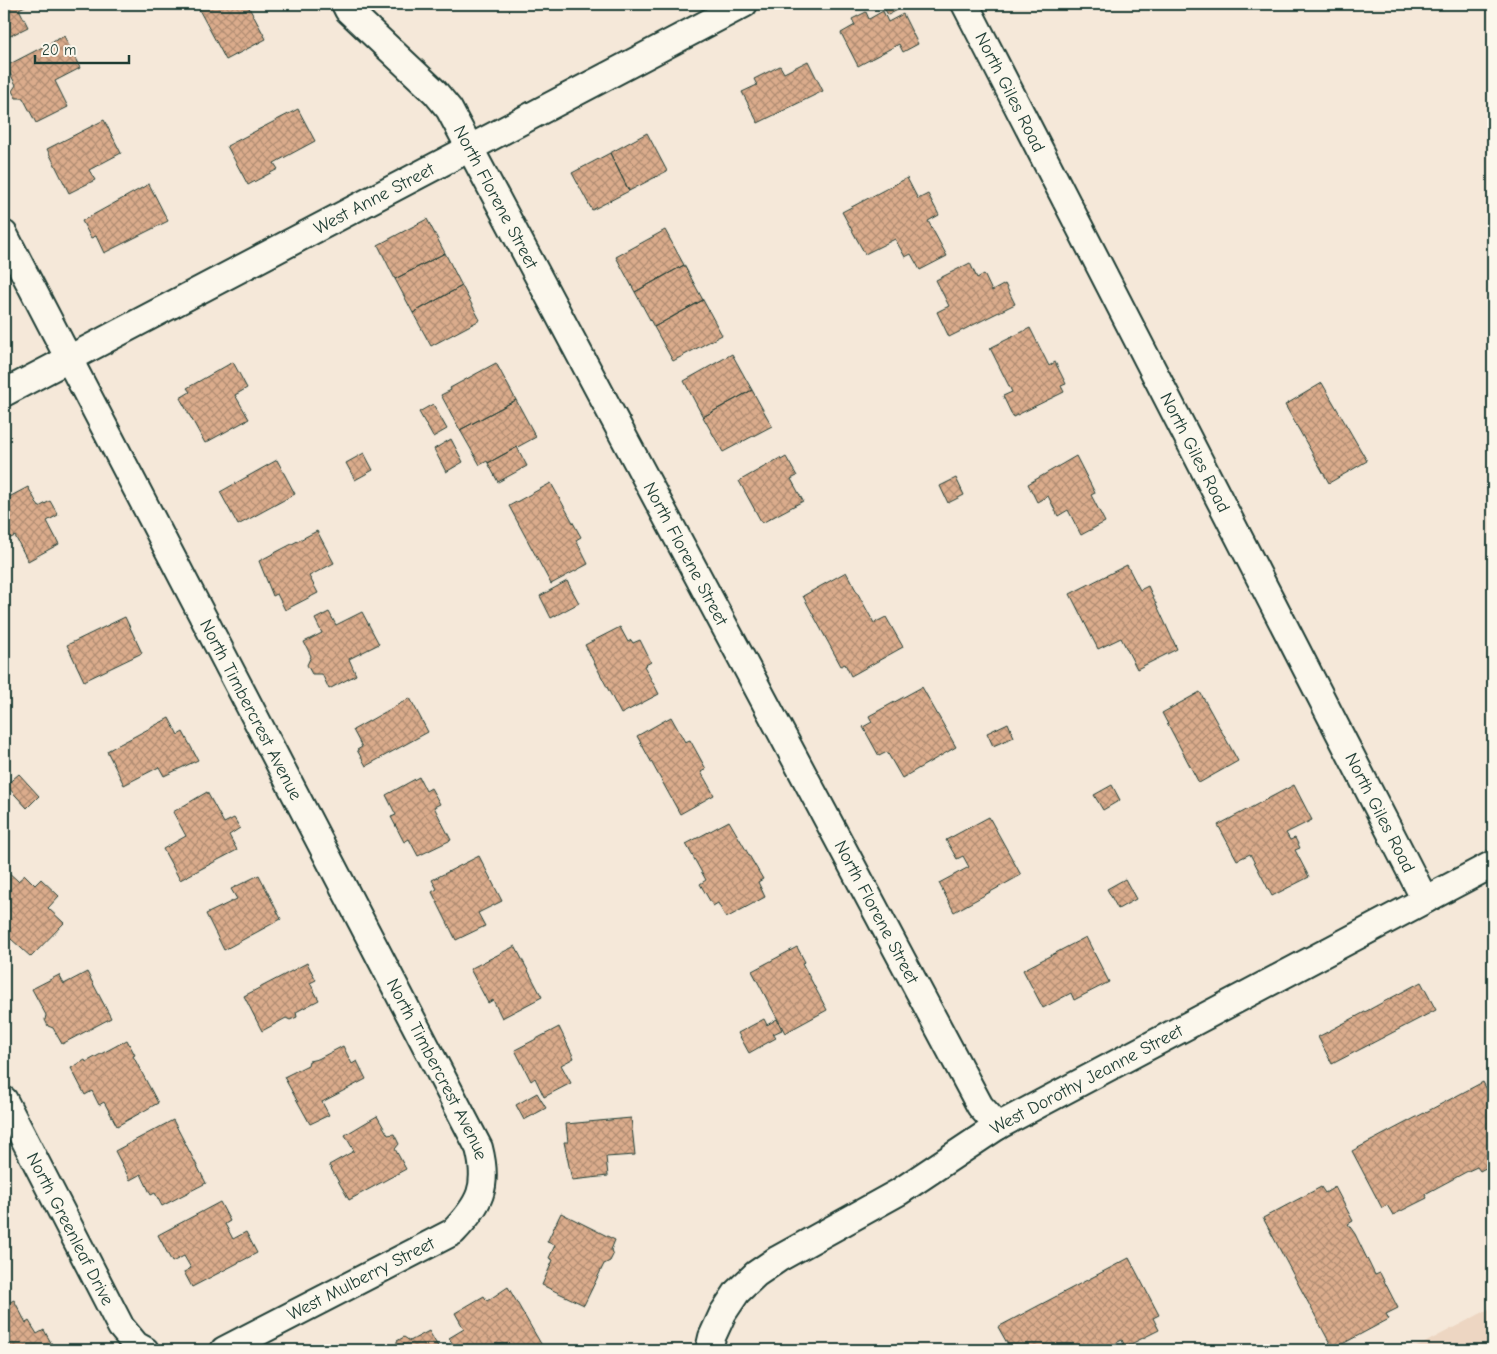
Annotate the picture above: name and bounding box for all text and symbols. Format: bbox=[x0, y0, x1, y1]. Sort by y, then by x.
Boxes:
street label: North Giles Road bbox=[971, 29, 1050, 155]
scale bar bbox=[35, 32, 129, 64]
text: 20 m bbox=[42, 41, 76, 59]
street label: North Florene Street bbox=[449, 122, 543, 273]
street label: West Anne Street bbox=[310, 158, 438, 239]
street label: North Giles Road bbox=[1156, 389, 1235, 516]
street label: North Florene Street bbox=[639, 478, 733, 630]
street label: North Timbercrest Avenue bbox=[195, 616, 307, 804]
street label: North Giles Road bbox=[1341, 749, 1420, 876]
street label: North Florene Street bbox=[830, 837, 924, 988]
street label: North Timbercrest Avenue bbox=[382, 975, 492, 1162]
street label: West Dorothy Jeanne Street bbox=[986, 1019, 1187, 1139]
street label: North Greenleaf Drive bbox=[22, 1149, 119, 1309]
street label: West Mulberry Street bbox=[284, 1232, 439, 1325]

